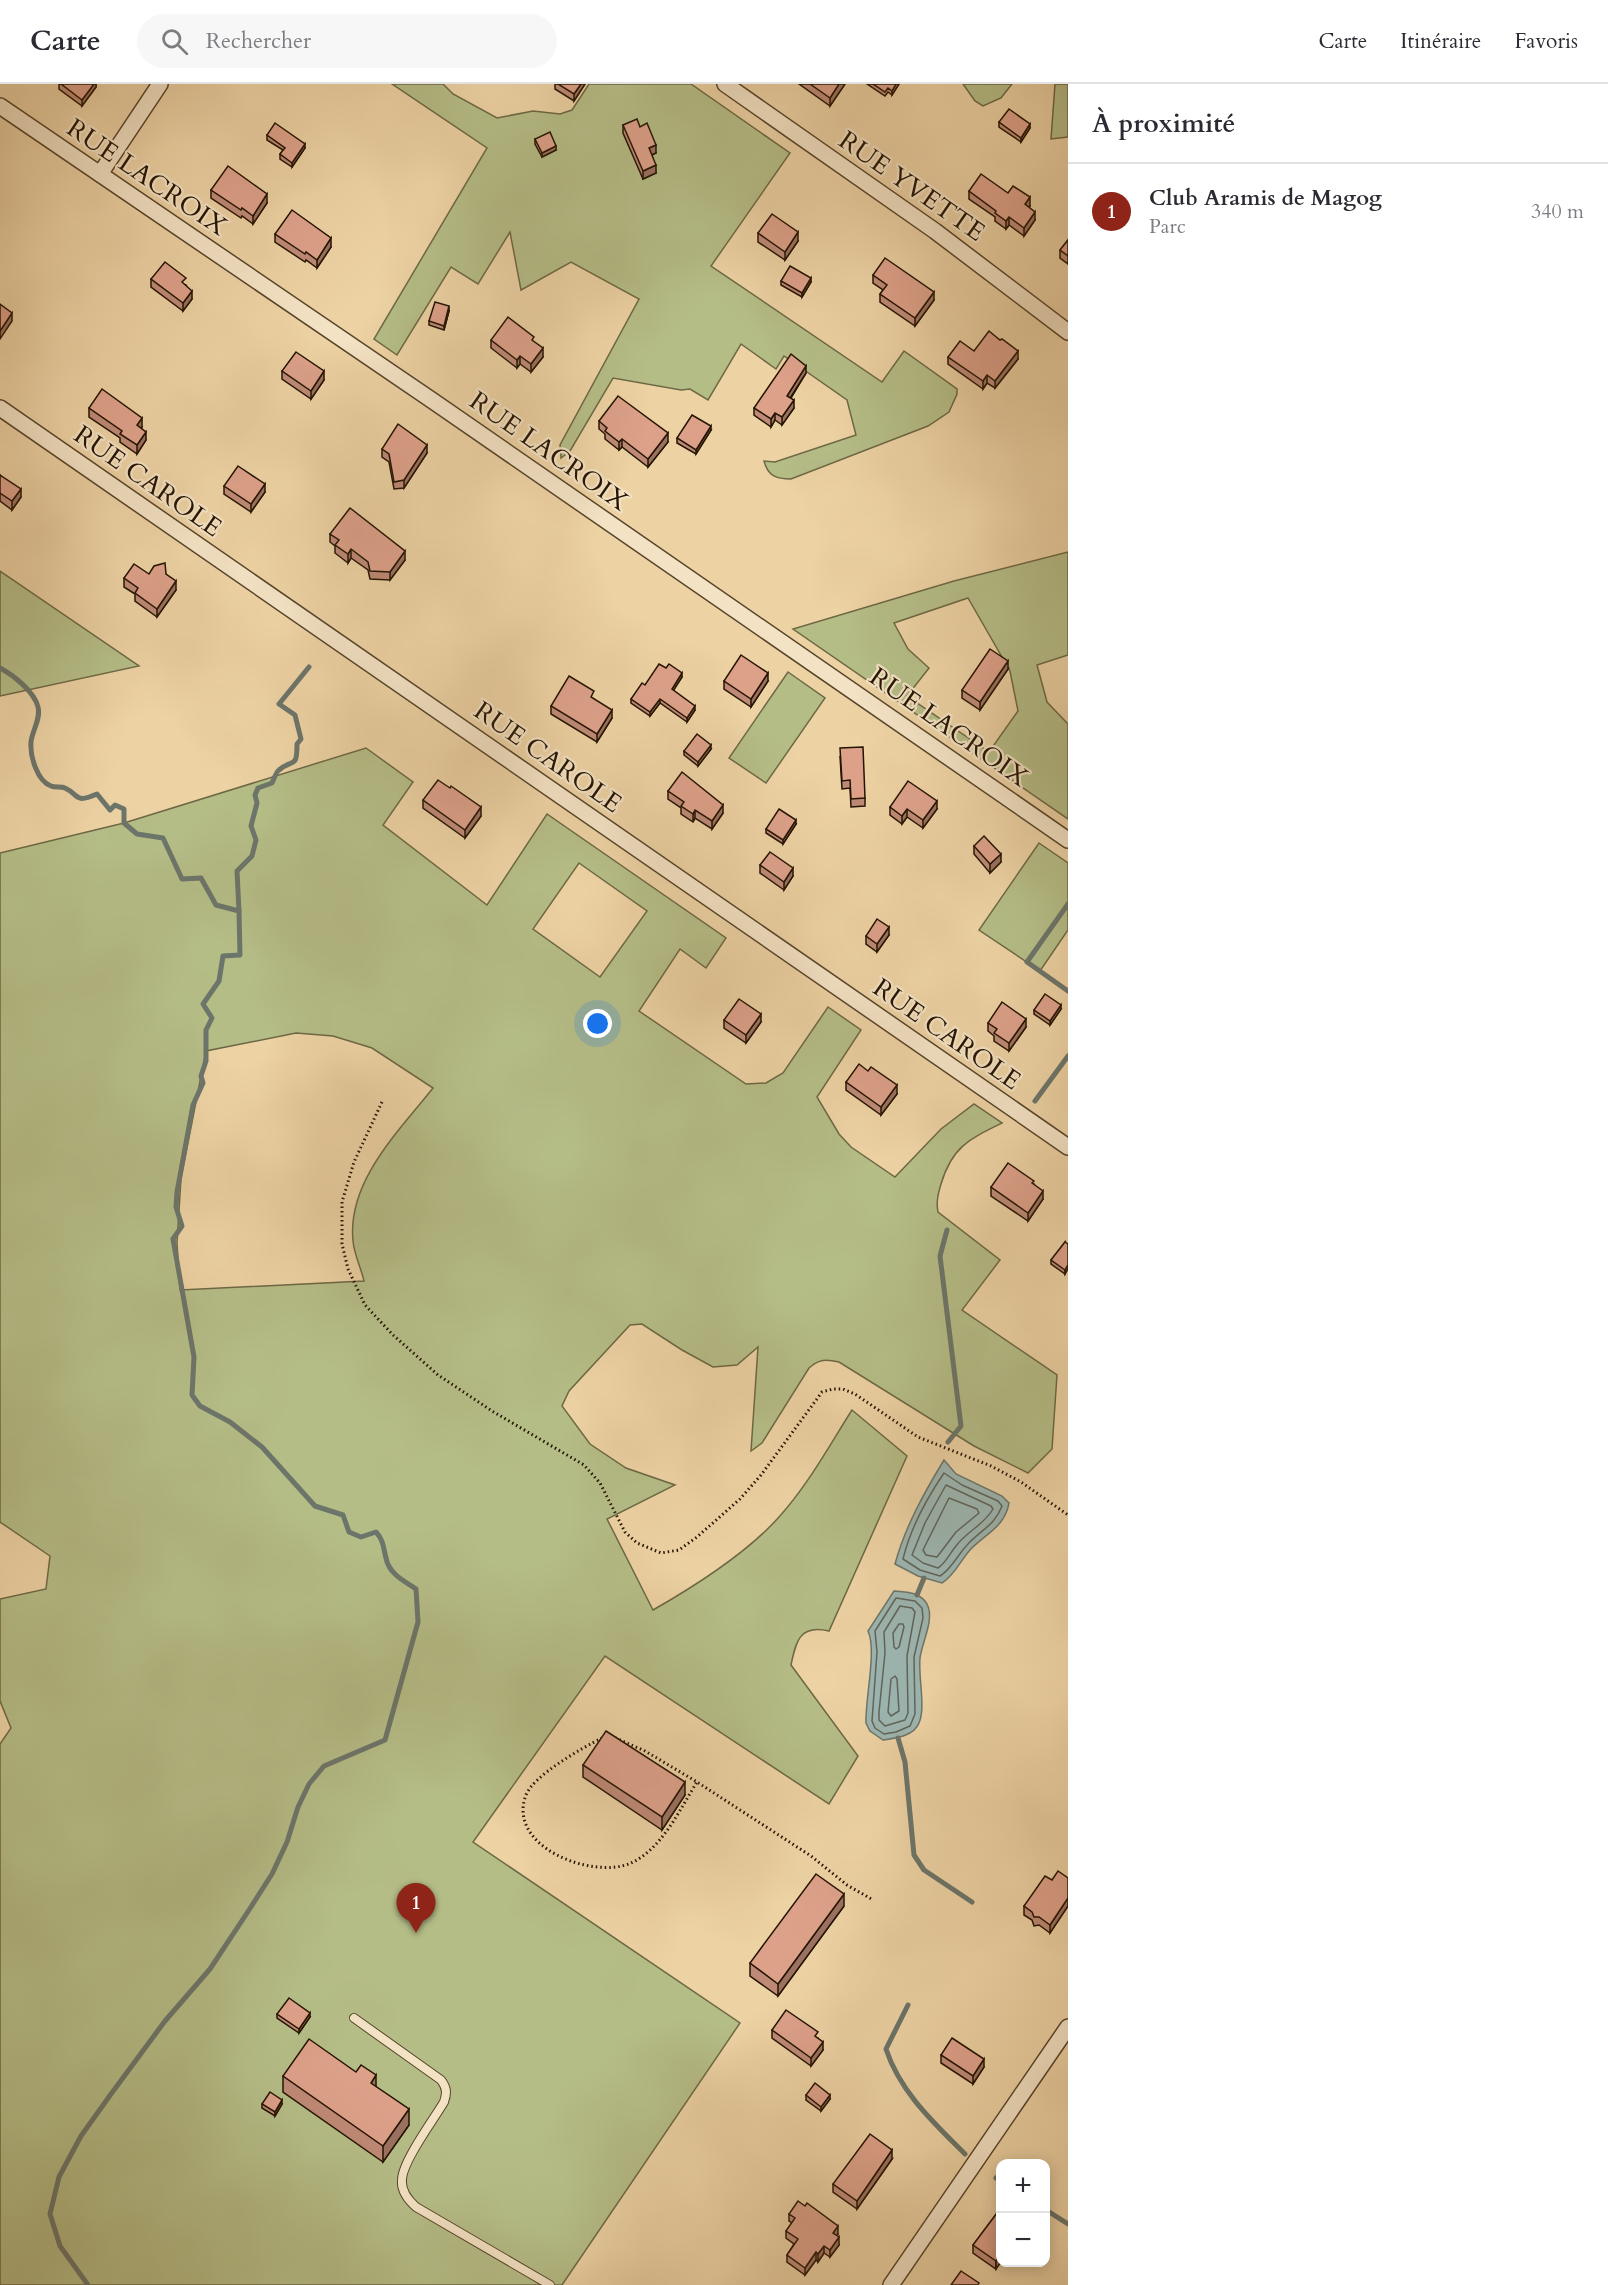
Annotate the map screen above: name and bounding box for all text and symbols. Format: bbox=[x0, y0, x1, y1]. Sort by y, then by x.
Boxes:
search box bbox=[137, 14, 557, 68]
text: Carte bbox=[30, 22, 101, 60]
icon: search bbox=[158, 25, 191, 58]
text: Rechercher bbox=[206, 26, 311, 56]
text: Carte bbox=[1318, 27, 1367, 56]
text: Itinéraire bbox=[1400, 27, 1481, 56]
text: Favoris bbox=[1514, 27, 1578, 56]
text: À proximité bbox=[1092, 106, 1235, 141]
street label: RUE LACROIX bbox=[60, 110, 234, 244]
street label: RUE YVETTE bbox=[832, 123, 992, 249]
text: Club Aramis de Magog bbox=[1149, 183, 1382, 213]
text: 1 bbox=[1106, 198, 1117, 225]
text: 340 m bbox=[1531, 198, 1584, 225]
text: Parc bbox=[1149, 213, 1186, 240]
street label: RUE LACROIX bbox=[463, 383, 636, 519]
street label: RUE CAROLE bbox=[67, 417, 229, 545]
street label: RUE LACROIX bbox=[863, 659, 1036, 795]
street label: RUE CAROLE bbox=[467, 693, 629, 821]
street label: RUE CAROLE bbox=[866, 970, 1028, 1098]
your location bbox=[583, 1009, 612, 1038]
pin: 1 bbox=[396, 1884, 436, 1933]
map controls bbox=[996, 2159, 1050, 2267]
button: + bbox=[996, 2159, 1050, 2213]
button: − bbox=[996, 2213, 1050, 2267]

